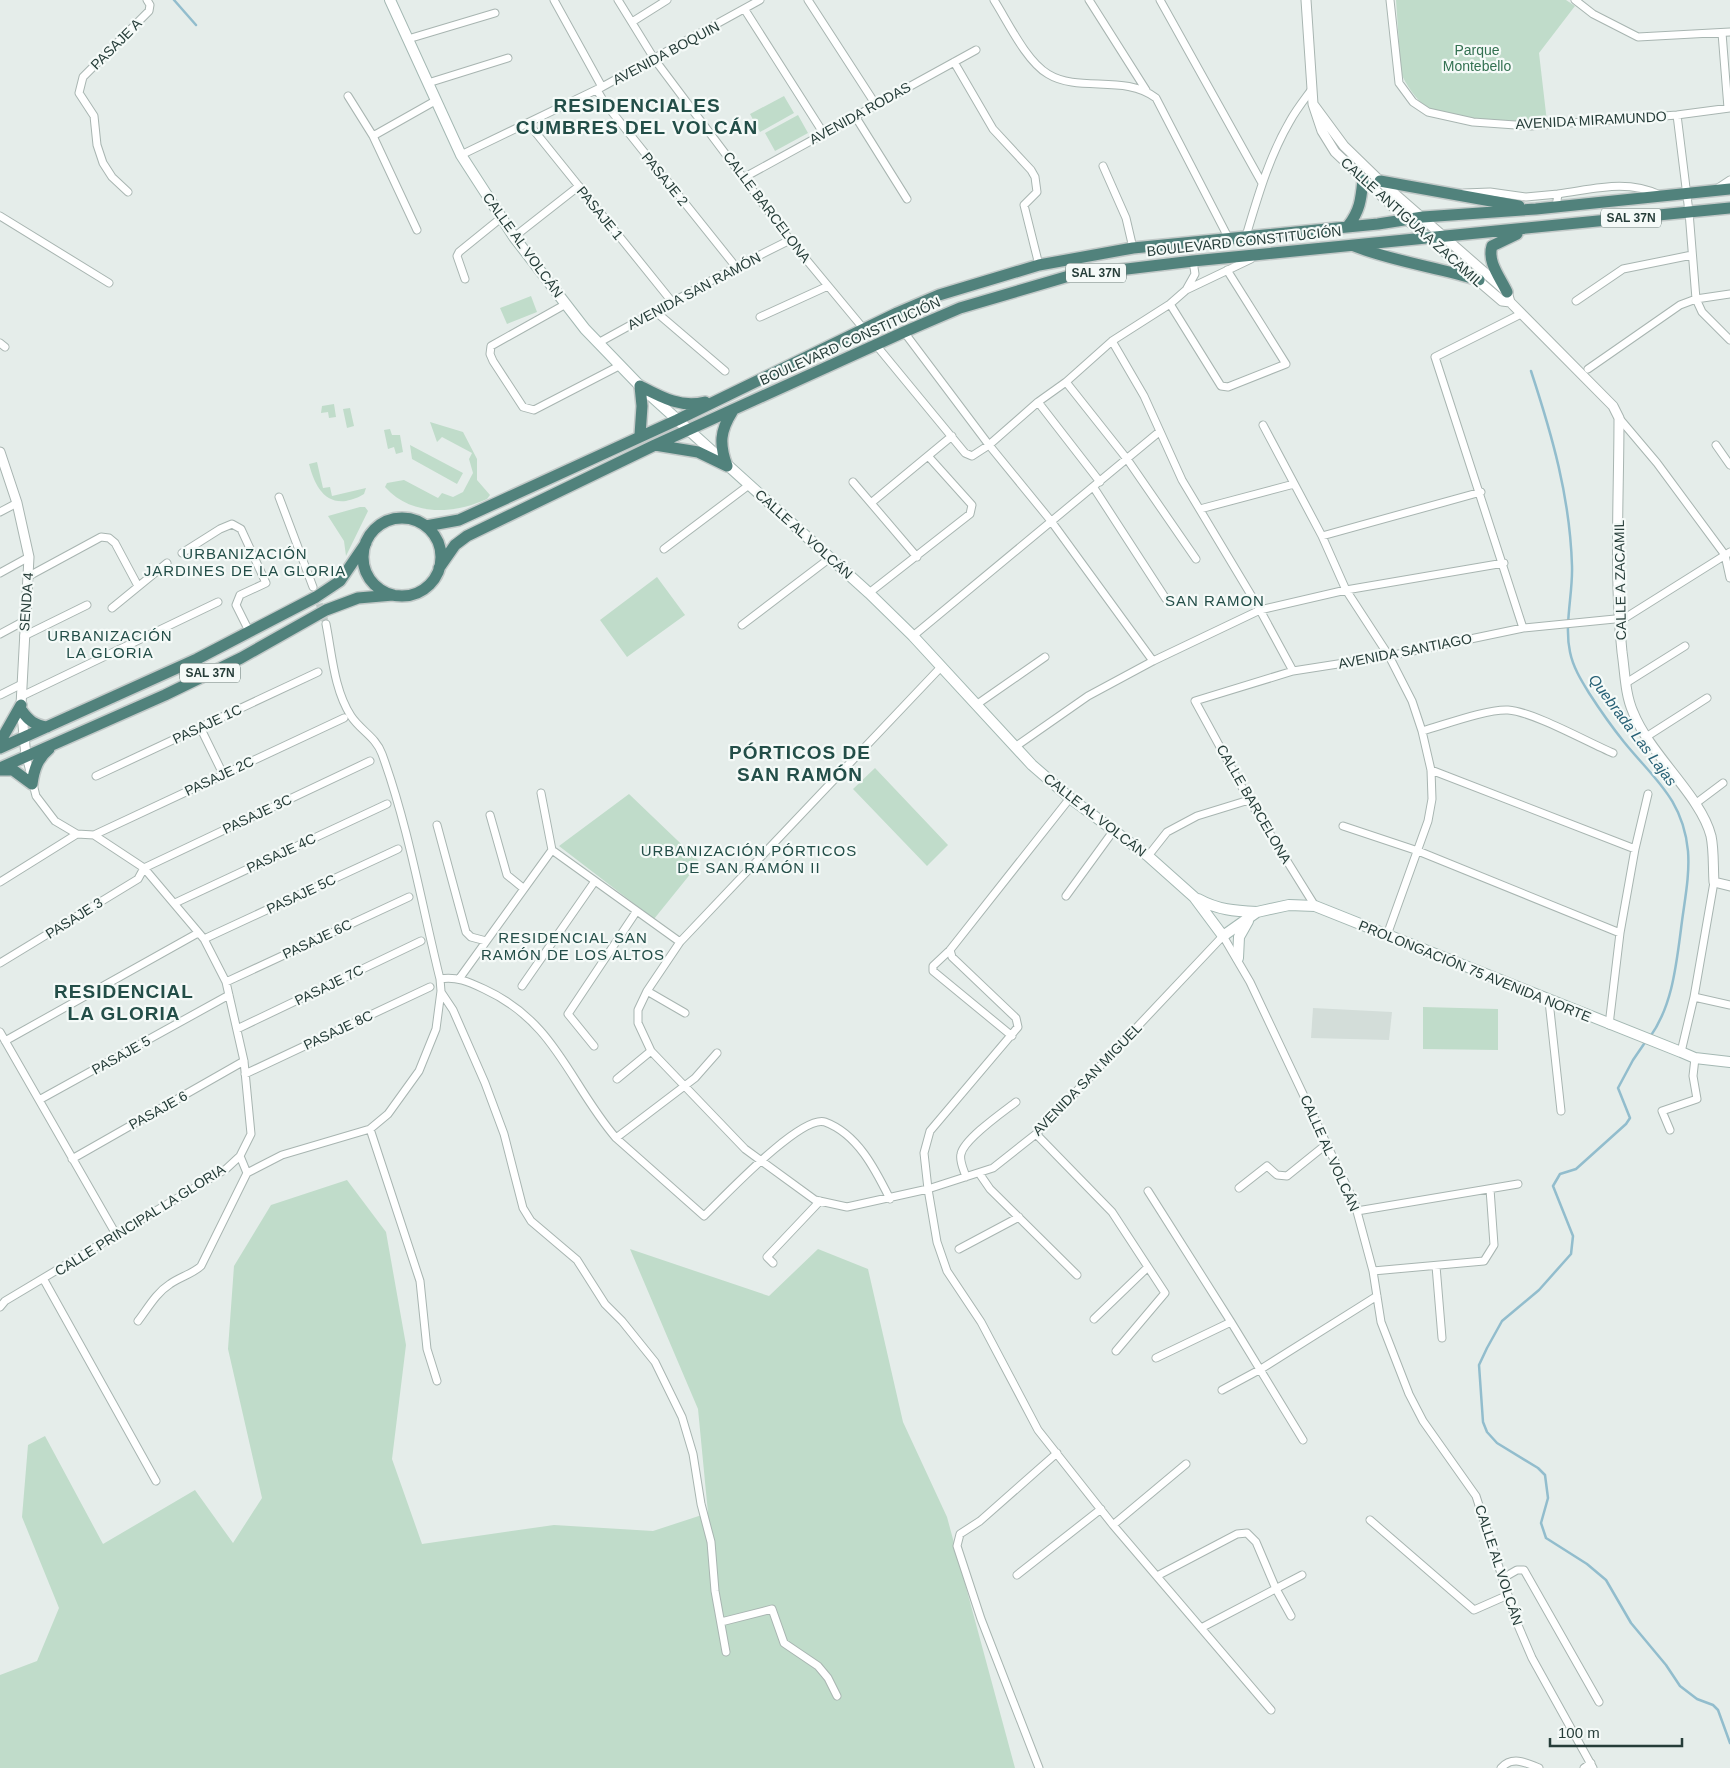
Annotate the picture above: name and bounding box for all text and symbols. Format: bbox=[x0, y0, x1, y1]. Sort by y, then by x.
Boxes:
street label: PASAJE A bbox=[87, 15, 145, 73]
street label: AVENIDA BOQUIN bbox=[610, 18, 722, 88]
park label: Parque Montebello bbox=[1443, 42, 1511, 74]
street label: AVENIDA RODAS bbox=[807, 79, 913, 147]
district label: RESIDENCIALES CUMBRES DEL VOLCÁN bbox=[516, 95, 758, 138]
street label: AVENIDA MIRAMUNDO bbox=[1515, 108, 1667, 132]
street label: CALLE BARCELONA bbox=[720, 148, 814, 266]
street label: PASAJE 2 bbox=[639, 149, 692, 209]
street label: CALLE ANTIGUA A ZACAMIL bbox=[1338, 154, 1486, 290]
street label: PASAJE 1 bbox=[574, 183, 627, 243]
street label: CALLE AL VOLCÁN bbox=[480, 190, 566, 300]
road number: SAL 37N bbox=[1601, 208, 1661, 228]
street label: BOULEVARD CONSTITUCIÓN bbox=[1146, 223, 1342, 259]
street label: AVENIDA SAN RAMÓN bbox=[625, 249, 763, 333]
road number: SAL 37N bbox=[1066, 264, 1126, 282]
street label: BOULEVARD CONSTITUCIÓN bbox=[757, 294, 943, 388]
street label: CALLE AL VOLCÁN bbox=[752, 486, 856, 582]
street label: CALLE A ZACAMIL bbox=[1611, 519, 1629, 640]
district label: URBANIZACIÓN JARDINES DE LA GLORIA bbox=[144, 545, 346, 579]
street label: SENDA 4 bbox=[16, 572, 36, 632]
district label: SAN RAMON bbox=[1165, 592, 1265, 609]
district label: URBANIZACIÓN LA GLORIA bbox=[47, 627, 173, 661]
street label: AVENIDA SANTIAGO bbox=[1337, 630, 1473, 672]
road number: SAL 37N bbox=[180, 664, 240, 682]
water label: Quebrada Las Lajas bbox=[1586, 671, 1681, 789]
street label: PASAJE 1C bbox=[170, 701, 244, 747]
district label: PÓRTICOS DE SAN RAMÓN bbox=[729, 742, 871, 785]
street label: CALLE BARCELONA bbox=[1213, 742, 1295, 867]
street label: PASAJE 2C bbox=[182, 753, 256, 799]
street label: CALLE AL VOLCÁN bbox=[1041, 770, 1149, 860]
street label: PASAJE 3C bbox=[220, 791, 294, 837]
street label: PASAJE 4C bbox=[244, 830, 318, 876]
district label: URBANIZACIÓN PÓRTICOS DE SAN RAMÓN II bbox=[641, 842, 857, 876]
street label: PASAJE 5C bbox=[264, 871, 338, 917]
street label: PASAJE 3 bbox=[42, 894, 106, 942]
street label: PASAJE 6C bbox=[280, 916, 354, 962]
street label: PROLONGACIÓN 75 AVENIDA NORTE bbox=[1356, 917, 1594, 1025]
district label: RESIDENCIAL SAN RAMÓN DE LOS ALTOS bbox=[481, 929, 665, 963]
street label: PASAJE 7C bbox=[292, 961, 366, 1009]
district label: RESIDENCIAL LA GLORIA bbox=[54, 981, 194, 1024]
street label: PASAJE 8C bbox=[301, 1007, 375, 1053]
street label: AVENIDA SAN MIGUEL bbox=[1029, 1019, 1145, 1138]
street label: PASAJE 5 bbox=[89, 1032, 153, 1078]
street label: PASAJE 6 bbox=[126, 1087, 190, 1133]
street label: CALLE AL VOLCÁN bbox=[1297, 1092, 1363, 1214]
street label: CALLE PRINCIPAL LA GLORIA bbox=[52, 1161, 229, 1279]
street label: CALLE AL VOLCÁN bbox=[1472, 1503, 1526, 1627]
scale bar bbox=[1550, 1716, 1682, 1748]
text: 100 m bbox=[1558, 1724, 1600, 1741]

